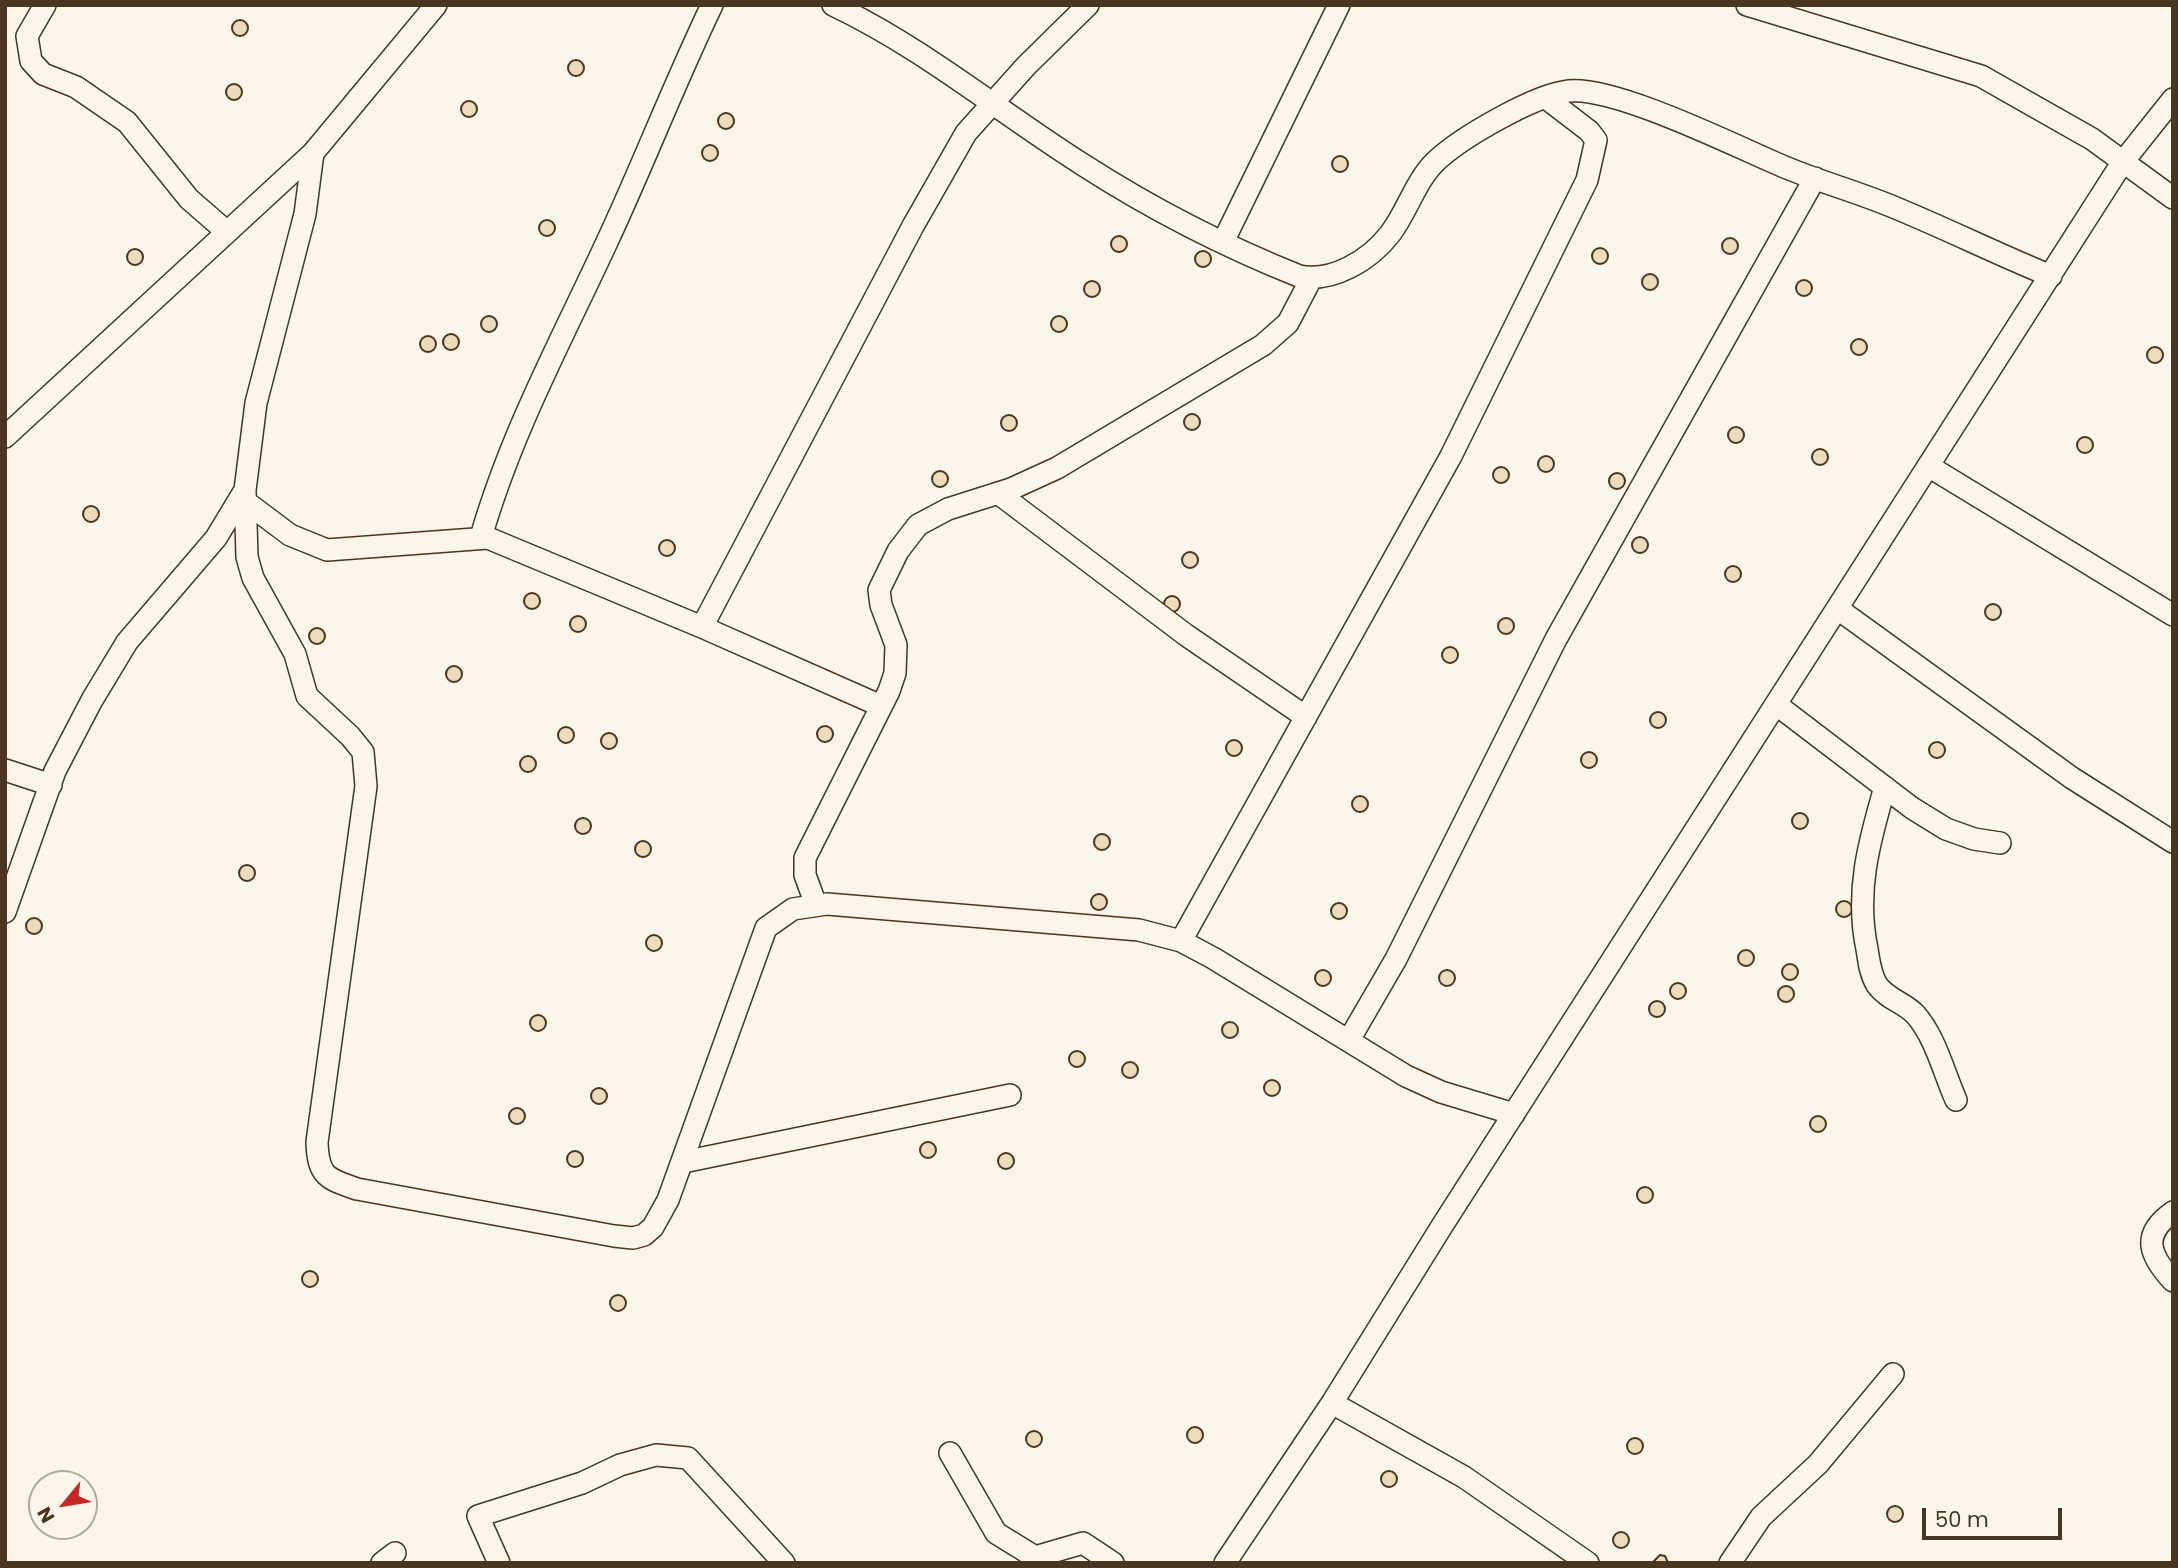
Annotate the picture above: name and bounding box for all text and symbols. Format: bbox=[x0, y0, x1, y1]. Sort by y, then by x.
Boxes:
north arrow bbox=[28, 1470, 98, 1540]
scale bar bbox=[1926, 1494, 2066, 1538]
text: N bbox=[31, 1502, 61, 1528]
text: 50 m bbox=[1935, 1505, 1989, 1534]

